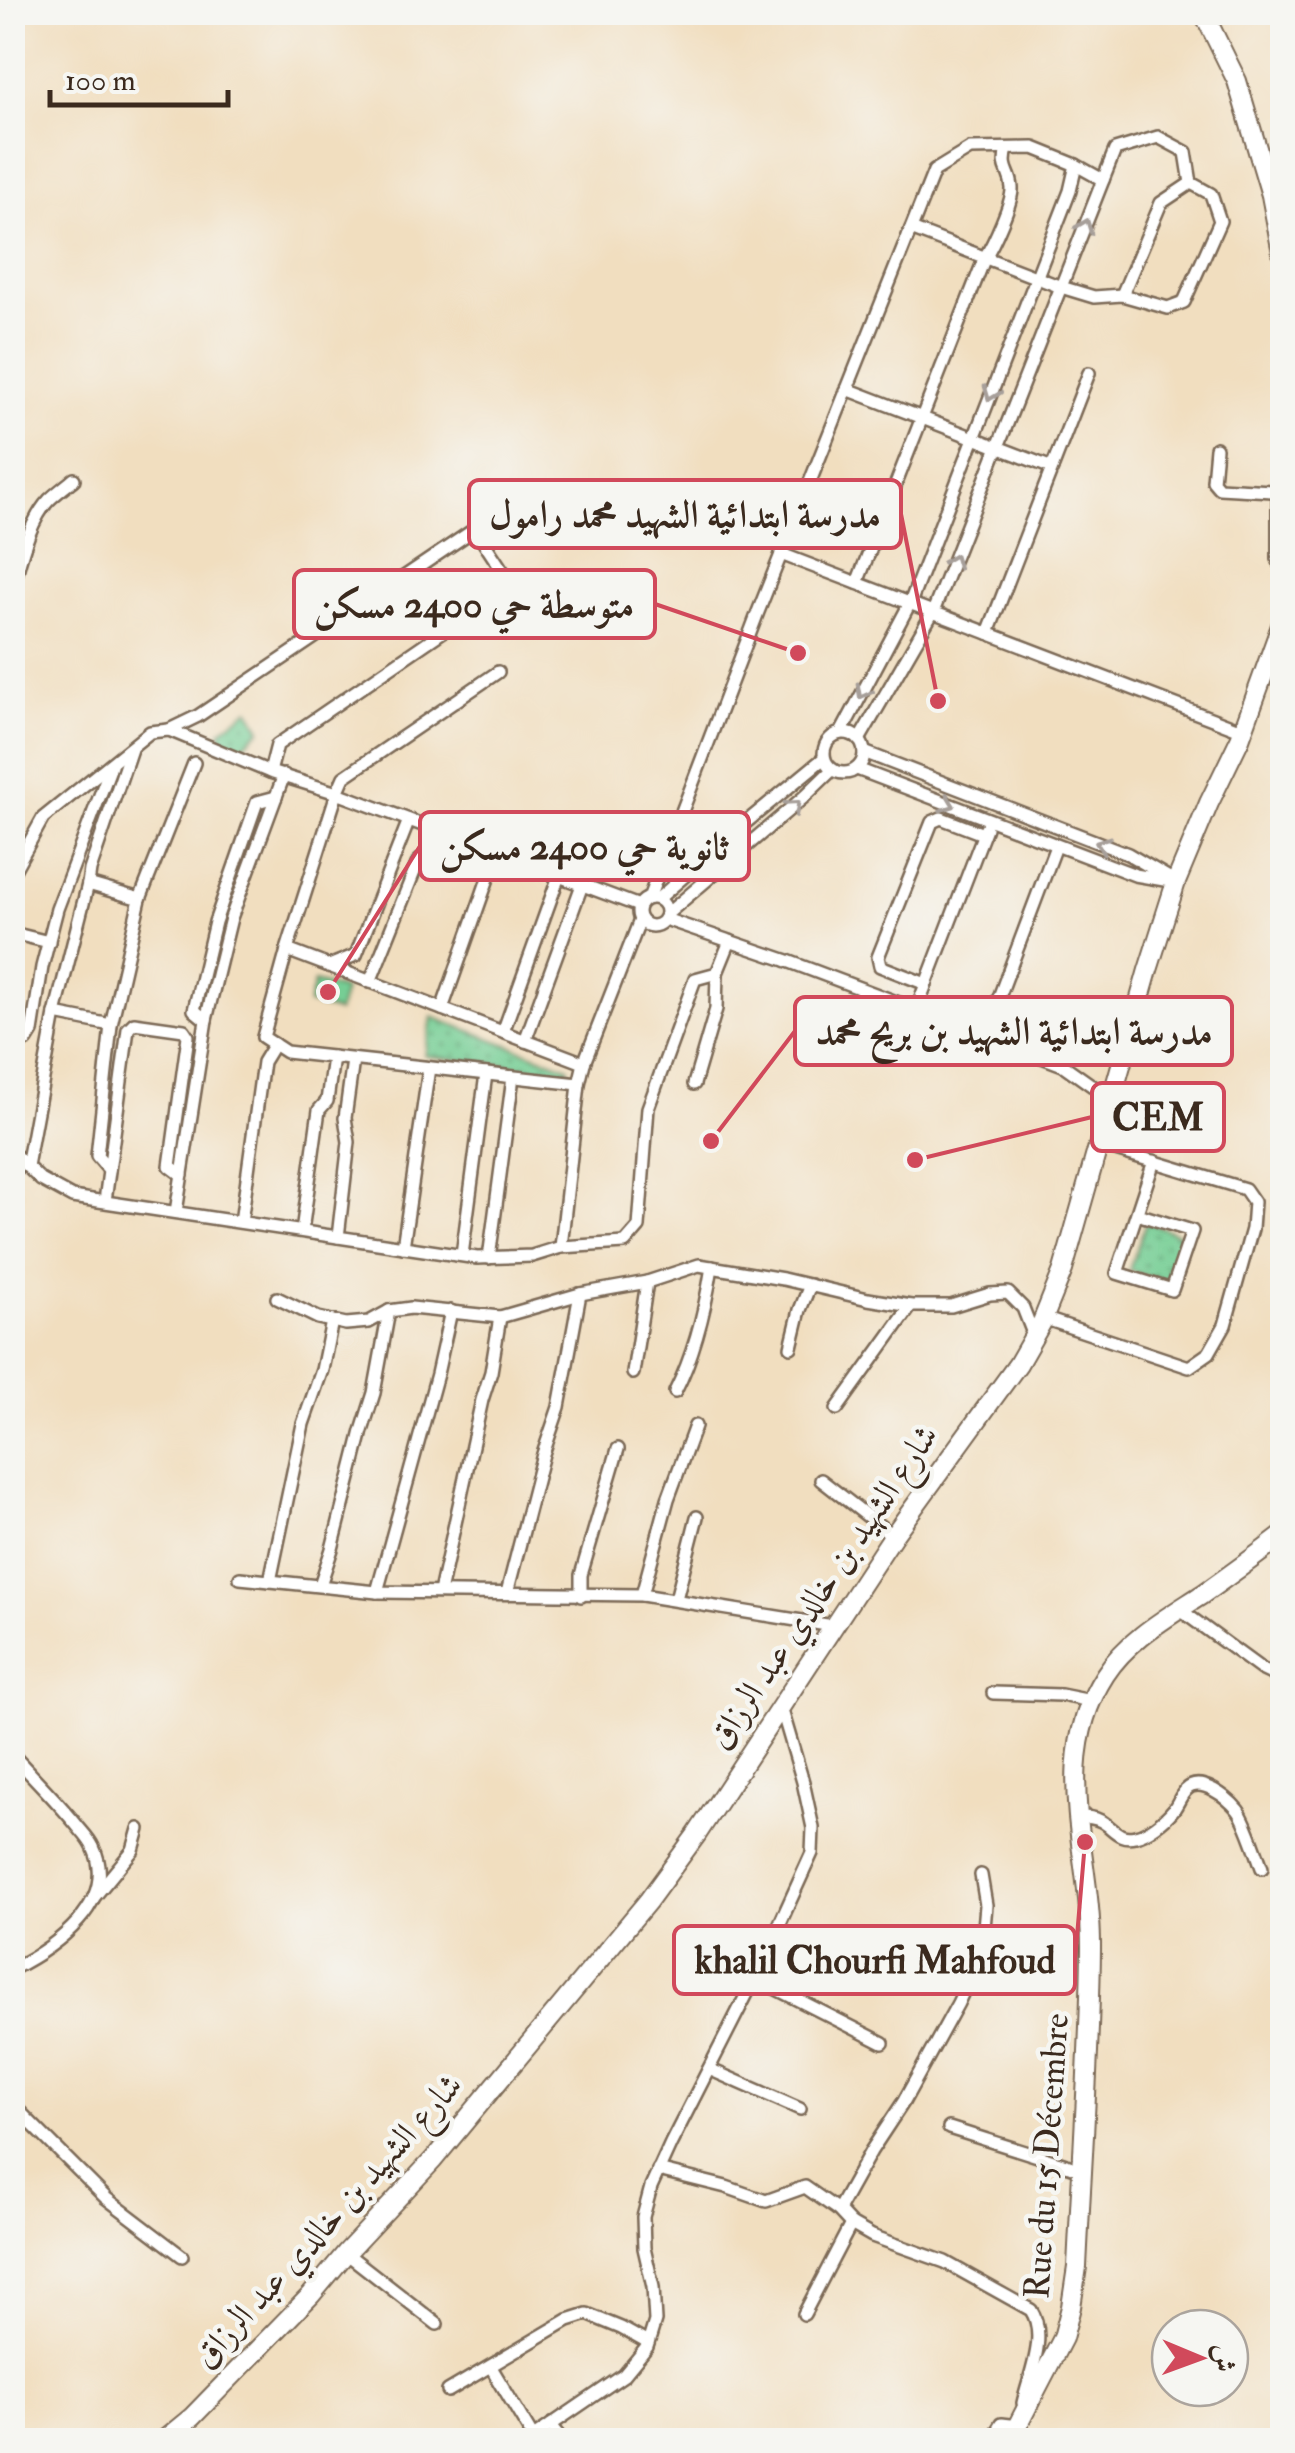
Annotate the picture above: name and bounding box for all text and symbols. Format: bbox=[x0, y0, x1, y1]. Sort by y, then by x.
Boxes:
scale bar bbox=[50, 45, 228, 107]
text: 100 m bbox=[65, 62, 136, 99]
one-way arrow bbox=[1073, 218, 1093, 236]
one-way arrow bbox=[983, 384, 1003, 402]
callout: مدرسة ابتدائية الشهيد محمد رامول bbox=[469, 480, 901, 548]
text: مدرسة ابتدائية الشهيد محمد رامول bbox=[489, 491, 881, 540]
one-way arrow bbox=[942, 553, 962, 571]
callout: متوسطة حي 2400 مسكن bbox=[294, 570, 655, 638]
text: متوسطة حي 2400 مسكن bbox=[314, 581, 634, 635]
one-way arrow bbox=[856, 682, 875, 700]
one-way arrow bbox=[938, 792, 955, 812]
one-way arrow bbox=[782, 799, 801, 817]
callout: ثانوية حي 2400 مسكن bbox=[420, 812, 749, 880]
text: ثانوية حي 2400 مسكن bbox=[440, 823, 729, 877]
one-way arrow bbox=[1095, 836, 1112, 856]
callout: مدرسة ابتدائية الشهيد بن بريح محمد bbox=[795, 997, 1232, 1065]
text: مدرسة ابتدائية الشهيد بن بريح محمد bbox=[815, 1008, 1213, 1064]
callout: CEM bbox=[1092, 1083, 1224, 1151]
text: CEM bbox=[1112, 1094, 1204, 1142]
street label: شارع الشهيد بن خالدي عبد الرزاق bbox=[698, 1416, 953, 1761]
callout: khalil Chourfi Mahfoud bbox=[674, 1926, 1075, 1994]
text: khalil Chourfi Mahfoud bbox=[694, 1937, 1056, 1985]
street label: Rue du 15 Décembre bbox=[1015, 2012, 1079, 2300]
street label: شارع الشهيد بن خالدي عبد الرزاق bbox=[184, 2064, 477, 2382]
north arrow bbox=[1150, 2308, 1250, 2408]
text: ش bbox=[1206, 2344, 1241, 2373]

